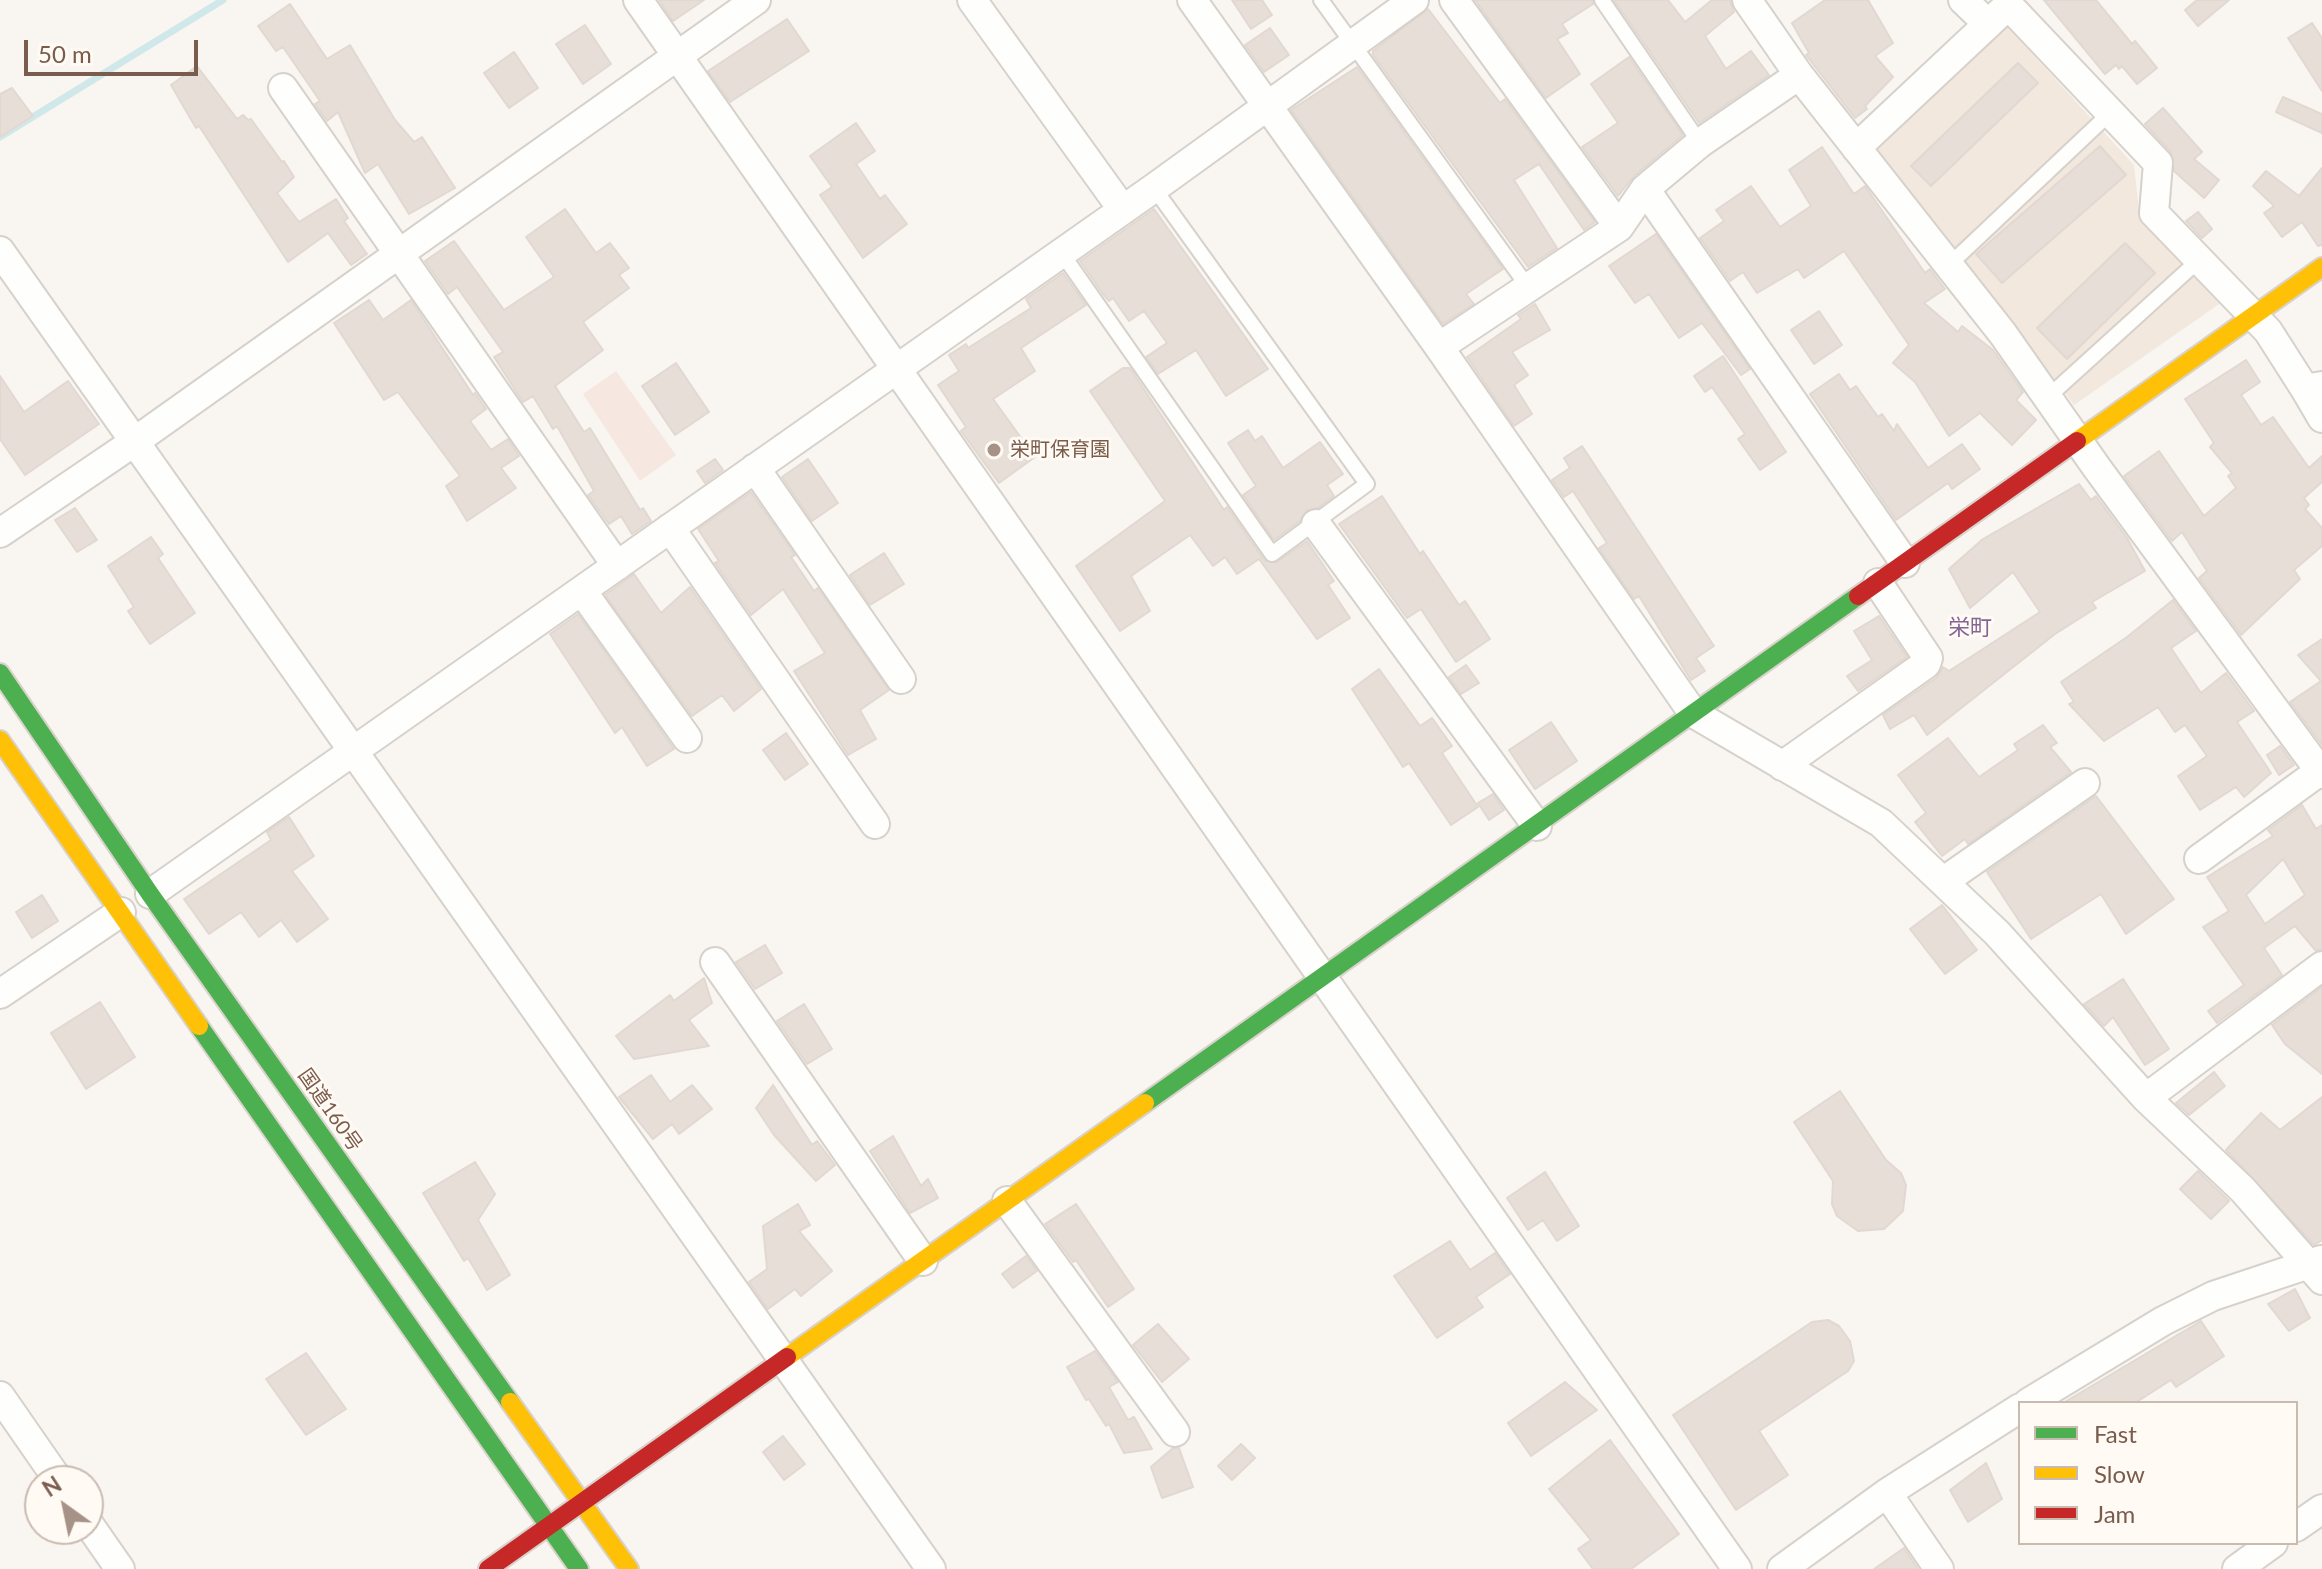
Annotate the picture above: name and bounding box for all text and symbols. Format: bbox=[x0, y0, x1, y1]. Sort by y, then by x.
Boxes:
scale bar bbox=[28, 24, 202, 74]
text: 50 m bbox=[38, 39, 92, 68]
place label: 栄町保育園 bbox=[1010, 438, 1110, 462]
marker: 栄町保育園 bbox=[985, 441, 1003, 459]
district label: 栄町 bbox=[1948, 615, 1992, 641]
street label: 国道160号 bbox=[293, 1064, 367, 1156]
legend bbox=[2018, 1401, 2298, 1545]
text: Fast bbox=[2094, 1419, 2137, 1448]
text: Slow bbox=[2094, 1459, 2145, 1488]
north arrow bbox=[24, 1465, 104, 1545]
text: N bbox=[37, 1470, 66, 1502]
text: Jam bbox=[2094, 1499, 2135, 1528]

